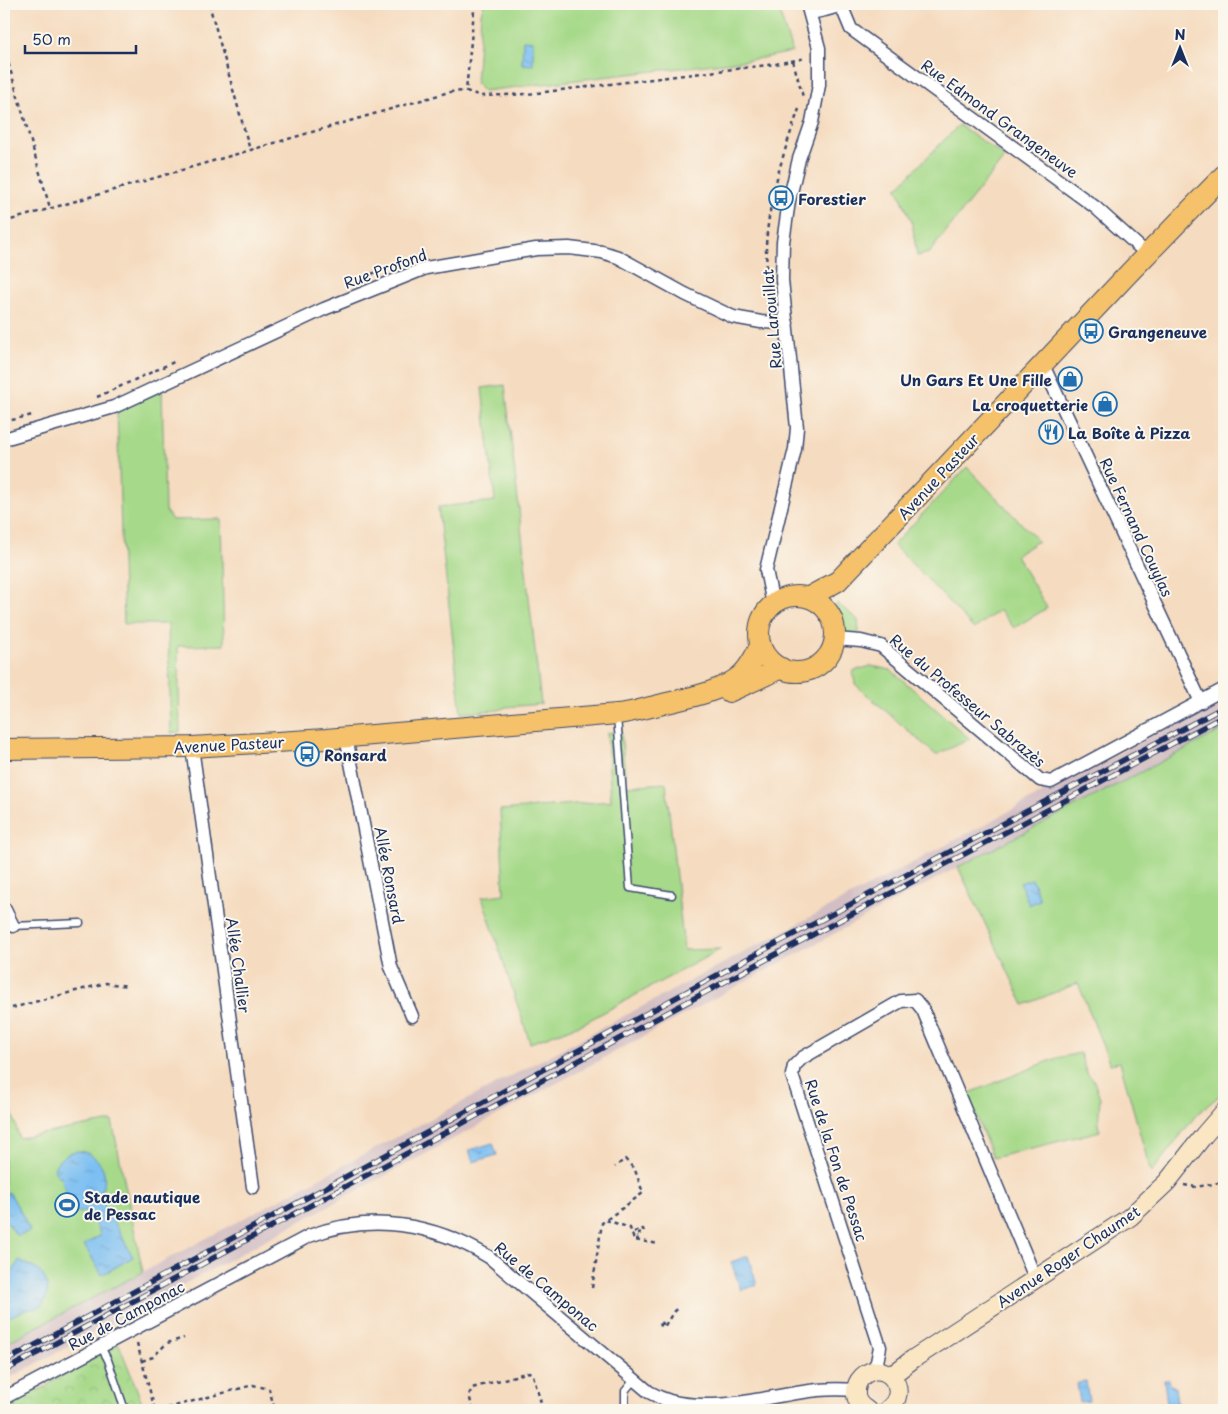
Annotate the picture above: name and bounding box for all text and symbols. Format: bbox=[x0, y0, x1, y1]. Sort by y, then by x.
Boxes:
scale bar bbox=[25, 22, 136, 54]
north arrow bbox=[1156, 22, 1206, 72]
text: N bbox=[1174, 24, 1186, 45]
text: 50 m bbox=[32, 27, 71, 50]
street label: Rue Edmond Grangeneuve bbox=[917, 53, 1083, 183]
bus stop icon: Forestier bbox=[768, 185, 794, 211]
place label: Forestier bbox=[798, 187, 866, 210]
street label: Rue Profond bbox=[340, 242, 430, 294]
street label: Rue Larouillat bbox=[755, 268, 787, 370]
bus stop icon: Grangeneuve bbox=[1078, 318, 1104, 344]
place label: Grangeneuve bbox=[1108, 320, 1207, 343]
shop icon: Un Gars Et Une Fille bbox=[1057, 366, 1083, 392]
place label: Un Gars Et Une Fille bbox=[900, 368, 1053, 391]
shop icon: La croquetterie bbox=[1092, 391, 1118, 417]
place label: La croquetterie bbox=[972, 393, 1088, 416]
restaurant icon: La Boîte à Pizza bbox=[1038, 419, 1064, 445]
place label: La Boîte à Pizza bbox=[1068, 421, 1190, 444]
street label: Avenue Pasteur bbox=[892, 428, 984, 524]
street label: Rue Fernand Couylas bbox=[1095, 454, 1179, 600]
street label: Rue du Professeur Sabrazès bbox=[885, 628, 1051, 772]
street label: Avenue Pasteur bbox=[173, 730, 285, 758]
bus stop icon: Ronsard bbox=[294, 741, 320, 767]
place label: Ronsard bbox=[324, 743, 387, 766]
street label: Allée Ronsard bbox=[369, 824, 411, 926]
street label: Allée Challier bbox=[221, 916, 257, 1014]
street label: Rue de la Fon de Pessac bbox=[800, 1076, 874, 1244]
place label: Stade nautique de Pessac bbox=[84, 1185, 200, 1225]
sports icon: Stade nautique de Pessac bbox=[54, 1192, 80, 1218]
street label: Avenue Roger Chaumet bbox=[992, 1199, 1144, 1313]
street label: Rue de Camponac bbox=[490, 1236, 604, 1337]
street label: Rue de Camponac bbox=[63, 1274, 189, 1356]

